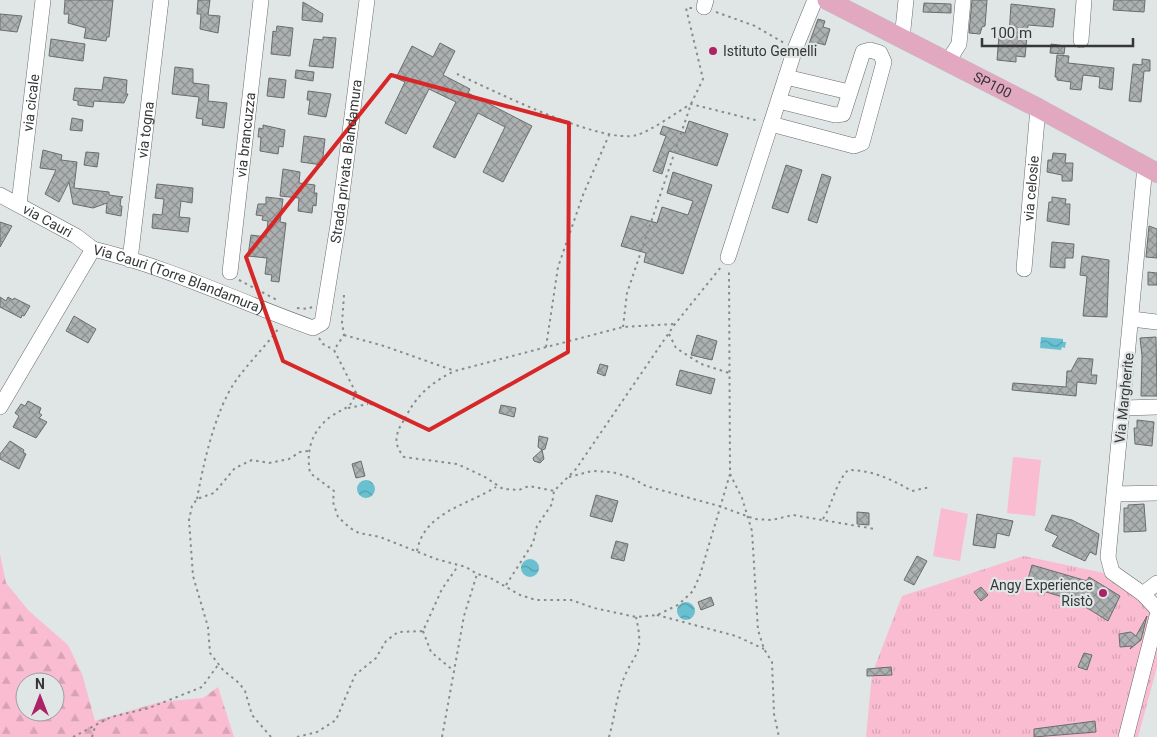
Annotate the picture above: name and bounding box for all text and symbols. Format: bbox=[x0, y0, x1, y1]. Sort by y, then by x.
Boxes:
scale bar bbox=[982, 15, 1133, 47]
text: 100 m bbox=[990, 24, 1032, 42]
place label: Istituto Gemelli bbox=[723, 43, 817, 59]
marker: Istituto Gemelli bbox=[707, 45, 719, 57]
street label: SP100 bbox=[971, 68, 1014, 101]
street label: via cicale bbox=[20, 73, 42, 132]
street label: Strada privata Blandamura bbox=[327, 78, 365, 245]
street label: via brancuzza bbox=[233, 91, 258, 178]
street label: via togna bbox=[134, 101, 157, 159]
street label: via celosie bbox=[1020, 155, 1042, 222]
street label: via Cauri bbox=[20, 201, 75, 240]
street label: Via Cauri (Torre Blandamura) bbox=[92, 241, 266, 318]
street label: Via Margherite bbox=[1111, 352, 1137, 444]
place label: Angy Experience Ristò bbox=[990, 577, 1093, 609]
marker: Angy Experience Ristò bbox=[1097, 587, 1109, 599]
north arrow bbox=[15, 672, 65, 722]
text: N bbox=[35, 676, 45, 692]

